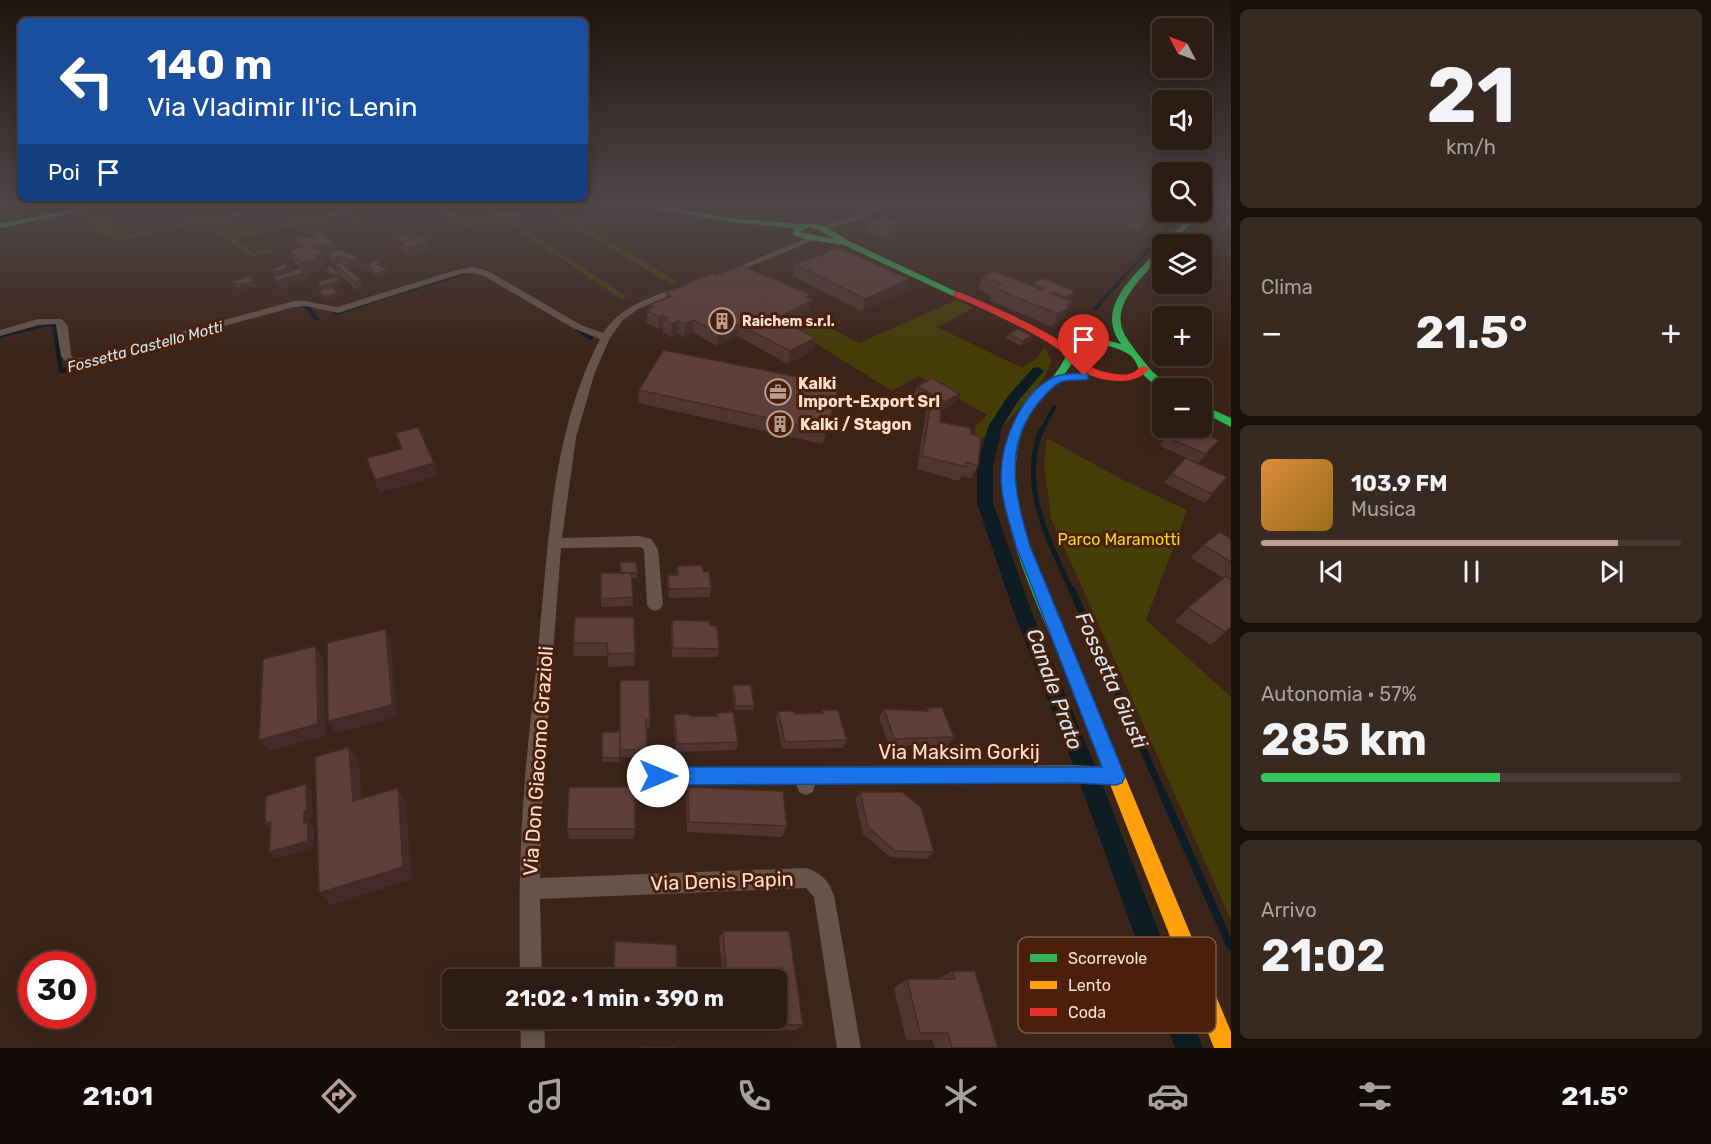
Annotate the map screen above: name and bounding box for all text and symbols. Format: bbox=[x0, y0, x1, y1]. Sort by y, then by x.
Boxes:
north arrow bbox=[1152, 18, 1212, 78]
map controls bbox=[1152, 18, 1212, 438]
text: 140 m bbox=[147, 40, 273, 90]
icon: left bbox=[48, 42, 126, 120]
text: 21 bbox=[1426, 49, 1516, 142]
button: sound bbox=[1152, 90, 1212, 150]
text: Via Vladimir Il'ic Lenin bbox=[147, 91, 418, 123]
text: km/h bbox=[1446, 135, 1496, 159]
icon: arrive bbox=[92, 156, 125, 189]
text: Poi bbox=[48, 159, 80, 186]
button: search bbox=[1152, 162, 1212, 222]
button: layers bbox=[1152, 234, 1212, 294]
text: Clima bbox=[1261, 275, 1313, 299]
building icon: Raichem s.r.l. bbox=[707, 306, 737, 336]
button: + bbox=[1152, 306, 1212, 366]
text: 21.5° bbox=[1415, 306, 1527, 359]
place label: Raichem s.r.l. bbox=[742, 313, 835, 330]
text: − bbox=[1261, 313, 1282, 352]
text: + bbox=[1660, 313, 1681, 352]
pin bbox=[1058, 314, 1109, 376]
water label: Fossetta Castello Motti bbox=[65, 317, 225, 376]
icon: arrive bbox=[1067, 323, 1100, 356]
place label: Kalki Import-Export Srl bbox=[798, 374, 940, 411]
office icon: Kalki Import-Export Srl bbox=[763, 377, 793, 407]
button: − bbox=[1152, 378, 1212, 438]
building icon: Kalki / Stagon bbox=[765, 409, 795, 439]
place label: Kalki / Stagon bbox=[800, 415, 912, 434]
text: 103.9 FM bbox=[1351, 470, 1447, 497]
text: Musica bbox=[1351, 497, 1416, 521]
park label: Parco Maramotti bbox=[1058, 530, 1180, 549]
icon: previous bbox=[1315, 555, 1348, 588]
icon: pause bbox=[1455, 555, 1488, 588]
icon: next bbox=[1595, 555, 1628, 588]
water label: Fossetta Giusti bbox=[1071, 608, 1154, 753]
water label: Canale Prato bbox=[1021, 625, 1089, 753]
street label: Via Don Giacomo Grazioli bbox=[518, 645, 558, 877]
text: Autonomia · 57% bbox=[1261, 682, 1417, 706]
text: 285 km bbox=[1261, 713, 1427, 766]
street label: Via Maksim Gorkij bbox=[878, 740, 1040, 764]
position arrow bbox=[626, 744, 690, 808]
street label: Via Denis Papin bbox=[650, 867, 794, 895]
text: Arrivo bbox=[1261, 898, 1317, 922]
text: 21:02 bbox=[1261, 929, 1386, 982]
legend bbox=[1018, 937, 1216, 1033]
text: Scorrevole bbox=[1068, 949, 1147, 968]
speed limit sign: 30 bbox=[18, 951, 96, 1029]
text: Lento bbox=[1068, 976, 1111, 995]
text: 21:02 · 1 min · 390 m bbox=[505, 985, 724, 1012]
text: Coda bbox=[1068, 1003, 1106, 1022]
icon: directions bbox=[318, 1075, 360, 1117]
icon: music bbox=[525, 1075, 567, 1117]
icon: phone bbox=[733, 1075, 775, 1117]
icon: climate bbox=[940, 1075, 982, 1117]
icon: car bbox=[1147, 1075, 1189, 1117]
icon: filters bbox=[1354, 1075, 1396, 1117]
text: 21:01 bbox=[83, 1080, 153, 1112]
text: 21.5° bbox=[1561, 1080, 1628, 1112]

